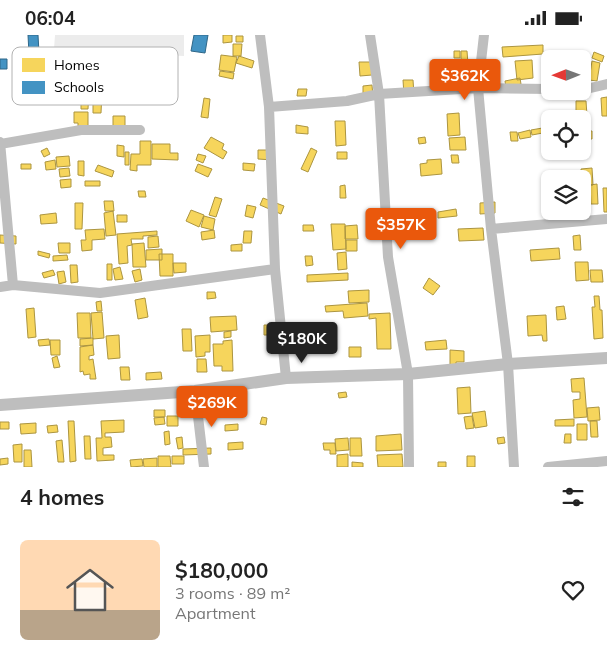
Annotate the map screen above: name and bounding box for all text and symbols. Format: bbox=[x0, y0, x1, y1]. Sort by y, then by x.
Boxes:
text: 06:04 bbox=[25, 6, 75, 30]
legend bbox=[12, 47, 178, 105]
north arrow bbox=[541, 50, 591, 100]
map controls bbox=[541, 50, 591, 220]
text: Homes bbox=[54, 56, 100, 74]
pin: $362K bbox=[430, 58, 500, 101]
text: $362K bbox=[440, 65, 490, 85]
text: Schools bbox=[54, 78, 104, 96]
button: locate bbox=[541, 110, 591, 160]
button: layers bbox=[541, 170, 591, 220]
pin: $357K bbox=[366, 207, 436, 250]
text: $357K bbox=[376, 214, 426, 234]
pin: $180K bbox=[267, 321, 337, 364]
text: $180K bbox=[277, 328, 327, 348]
pin: $269K bbox=[177, 385, 247, 428]
text: $269K bbox=[187, 392, 237, 412]
icon: filters bbox=[559, 483, 587, 511]
text: 4 homes bbox=[20, 484, 104, 510]
text: $180,000 bbox=[175, 557, 268, 583]
icon: home bbox=[60, 560, 120, 620]
icon: heart bbox=[559, 576, 587, 604]
text: 3 rooms · 89 m² bbox=[175, 583, 290, 603]
text: Apartment bbox=[175, 603, 256, 623]

